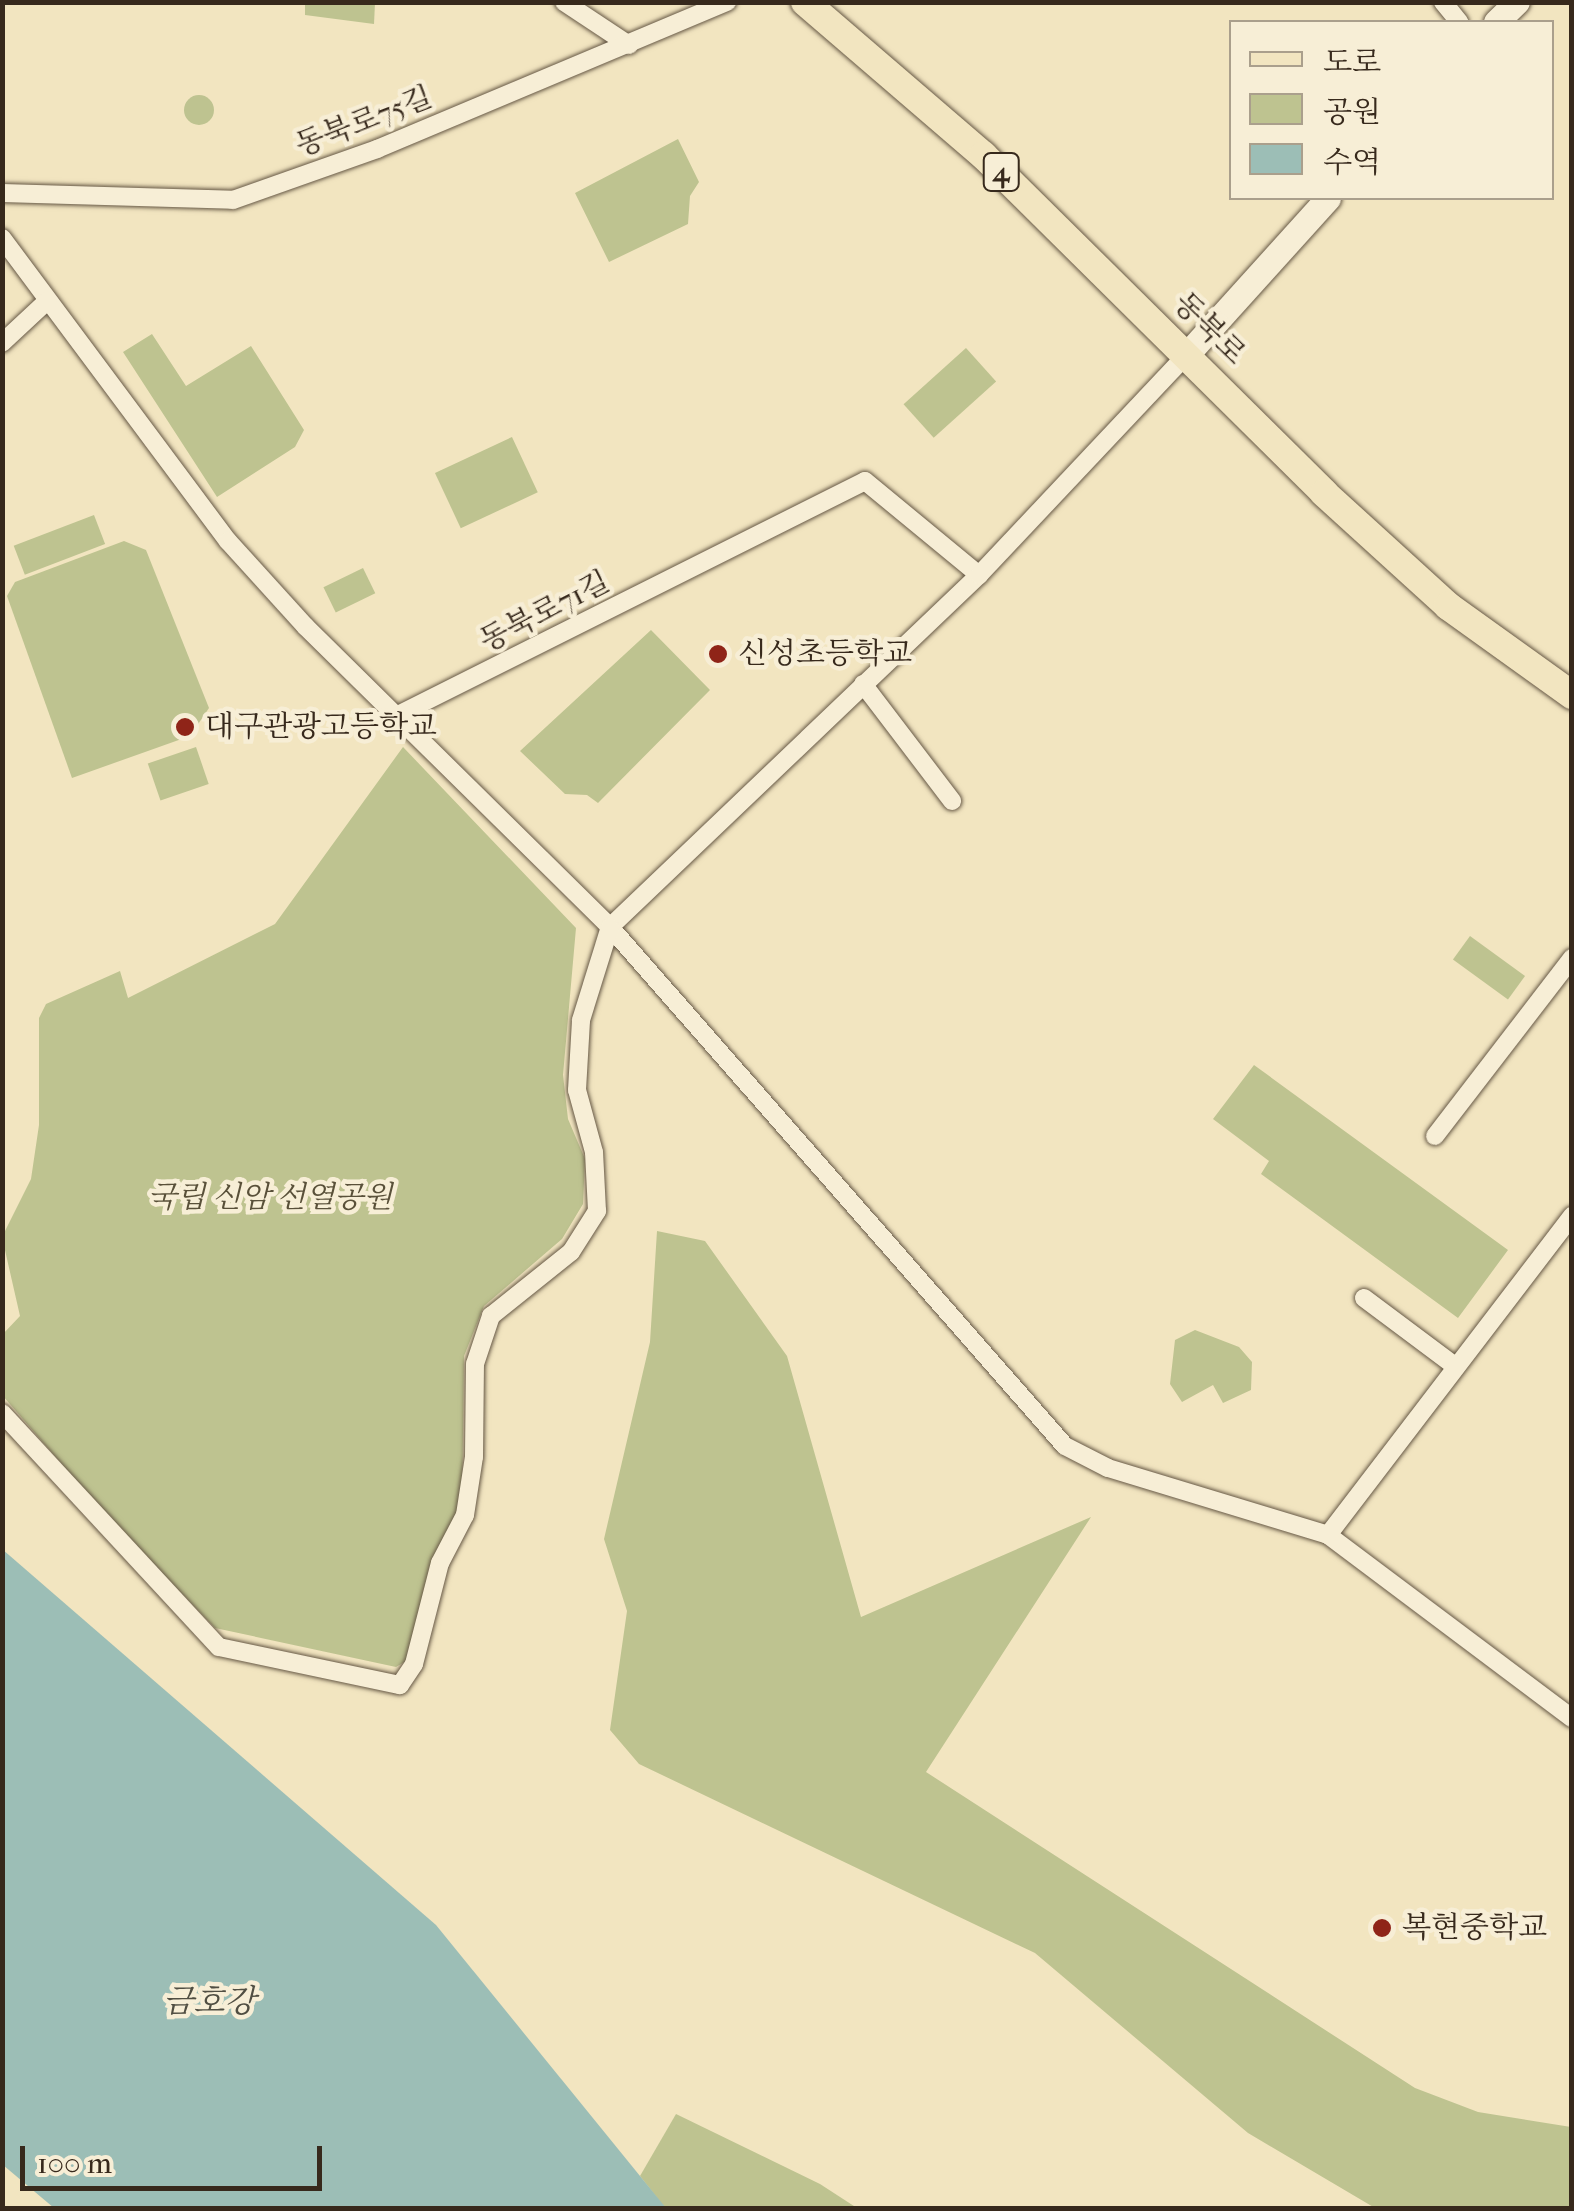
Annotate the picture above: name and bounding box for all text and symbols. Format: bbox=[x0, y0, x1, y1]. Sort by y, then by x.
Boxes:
legend bbox=[1229, 20, 1554, 200]
text: 도로 bbox=[1323, 45, 1381, 80]
street label: 동북로75길 bbox=[291, 80, 437, 164]
text: 공원 bbox=[1323, 95, 1381, 130]
text: 수역 bbox=[1323, 145, 1381, 180]
road number: 4 bbox=[981, 149, 1021, 195]
street label: 동북로 bbox=[1166, 286, 1252, 372]
street label: 동북로71길 bbox=[474, 564, 616, 660]
place label: 신성초등학교 bbox=[738, 636, 912, 672]
marker: 신성초등학교 bbox=[707, 643, 729, 665]
place label: 대구관광고등학교 bbox=[205, 709, 437, 745]
marker: 대구관광고등학교 bbox=[174, 716, 196, 738]
park label: 국립 신암 선열공원 bbox=[148, 1180, 392, 1216]
place label: 복현중학교 bbox=[1402, 1910, 1547, 1946]
marker: 복현중학교 bbox=[1371, 1917, 1393, 1939]
water label: 금호강 bbox=[163, 1983, 255, 2021]
scale bar bbox=[25, 2126, 328, 2188]
text: 100 m bbox=[37, 2146, 112, 2181]

